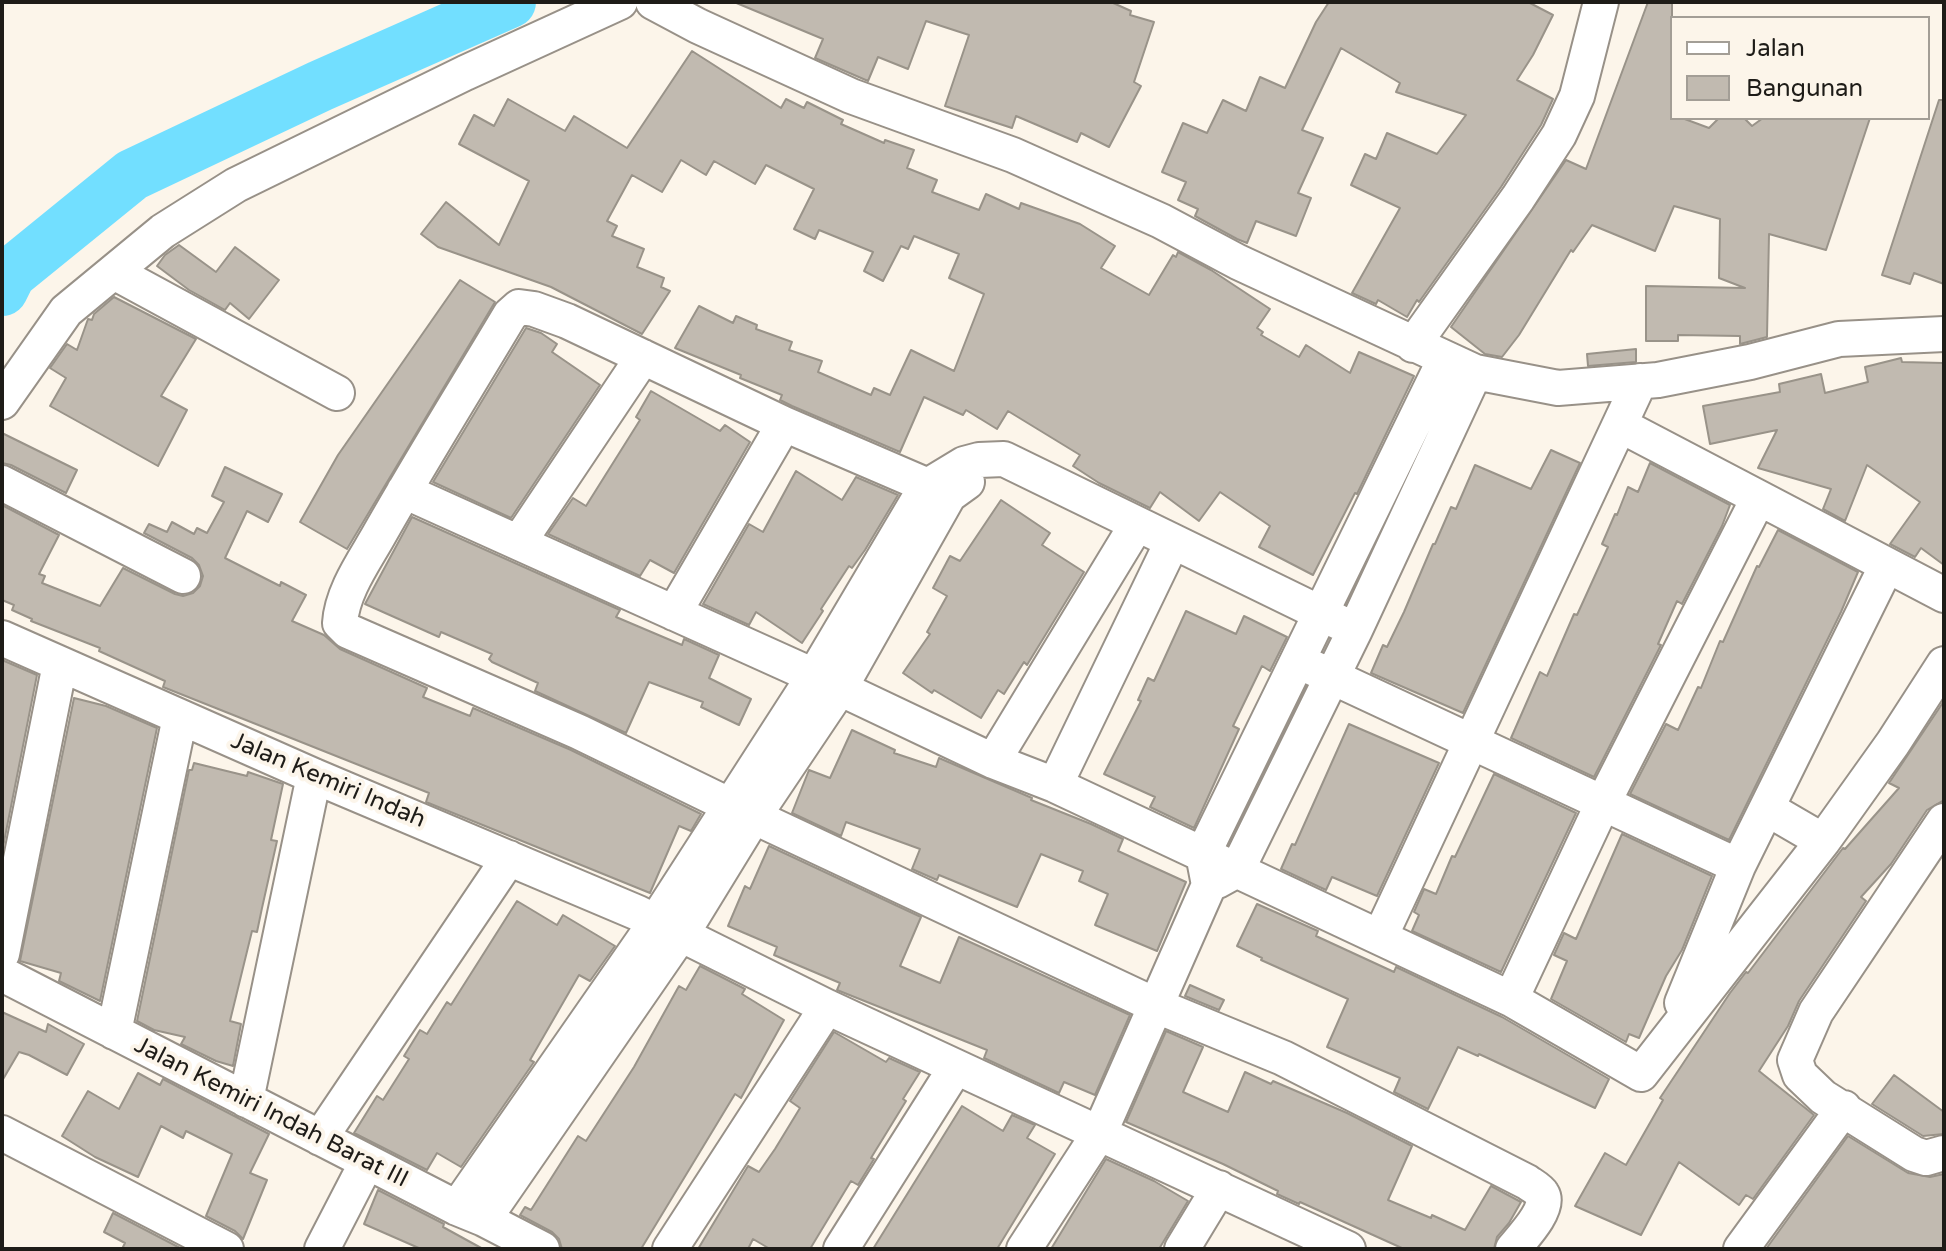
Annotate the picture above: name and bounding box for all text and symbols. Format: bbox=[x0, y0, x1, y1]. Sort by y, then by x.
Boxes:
legend bbox=[1670, 16, 1930, 120]
text: Jalan bbox=[1746, 34, 1805, 63]
text: Bangunan bbox=[1746, 74, 1863, 103]
street label: Jalan Kemiri Indah bbox=[226, 727, 430, 835]
street label: Jalan Kemiri Indah Barat III bbox=[129, 1031, 413, 1195]

